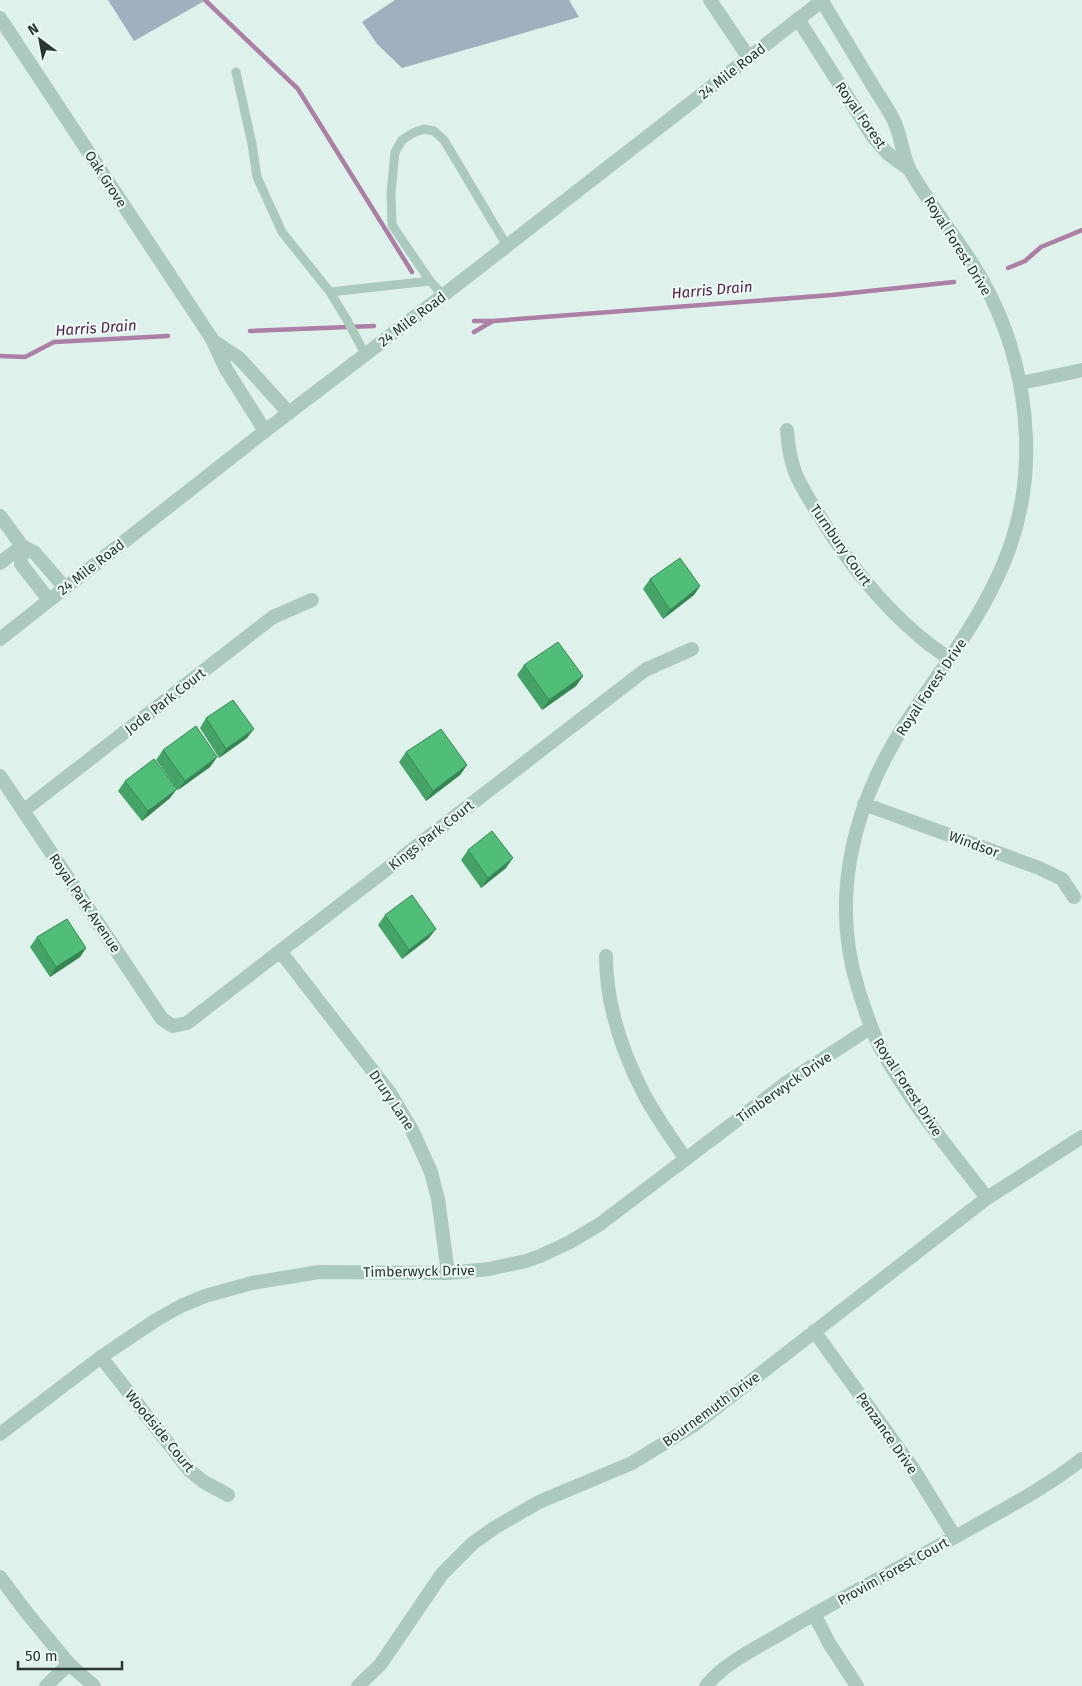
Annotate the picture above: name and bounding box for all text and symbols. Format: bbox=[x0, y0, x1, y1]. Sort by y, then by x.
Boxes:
north arrow bbox=[15, 15, 65, 65]
text: N bbox=[25, 20, 42, 39]
street label: 24 Mile Road bbox=[695, 40, 769, 103]
street label: Royal Forest bbox=[832, 79, 890, 153]
street label: Oak Grove bbox=[81, 148, 130, 211]
street label: Royal Forest Drive bbox=[920, 194, 995, 299]
water label: Harris Drain bbox=[671, 277, 753, 303]
street label: 24 Mile Road bbox=[375, 288, 449, 350]
water label: Harris Drain bbox=[55, 316, 137, 340]
street label: Turnbury Court bbox=[806, 501, 875, 590]
street label: 24 Mile Road bbox=[54, 536, 128, 599]
street label: Royal Forest Drive bbox=[893, 635, 970, 739]
street label: Jode Park Court bbox=[122, 664, 210, 738]
street label: Kings Park Court bbox=[385, 796, 478, 874]
street label: Windsor bbox=[946, 828, 1002, 862]
street label: Royal Park Avenue bbox=[45, 850, 124, 956]
street label: Royal Forest Drive bbox=[870, 1035, 946, 1140]
street label: Timberwyck Drive bbox=[734, 1048, 835, 1126]
street label: Drury Lane bbox=[365, 1067, 418, 1134]
street label: Timberwyck Drive bbox=[363, 1262, 475, 1281]
street label: Bournemuth Drive bbox=[659, 1368, 763, 1450]
street label: Woodside Court bbox=[121, 1387, 198, 1477]
street label: Penzance Drive bbox=[852, 1389, 921, 1477]
street label: Provim Forest Court bbox=[835, 1533, 953, 1609]
scale bar bbox=[18, 1638, 121, 1670]
text: 50 m bbox=[25, 1647, 58, 1665]

